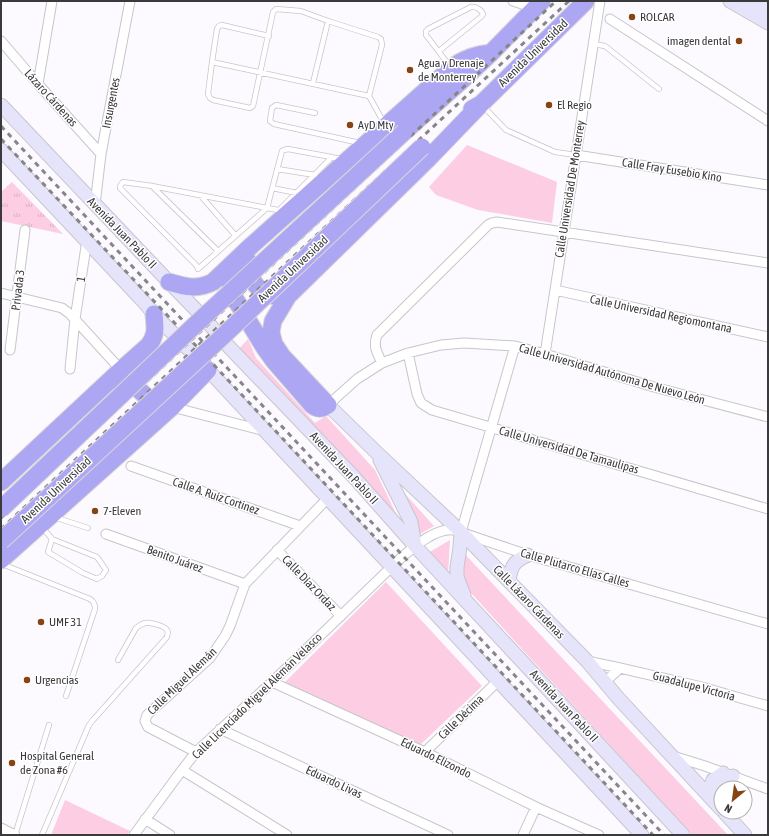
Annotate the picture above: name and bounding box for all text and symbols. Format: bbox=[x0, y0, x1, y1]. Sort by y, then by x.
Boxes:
place label: ROLCAR bbox=[640, 10, 675, 24]
marker: ROLCAR bbox=[627, 12, 637, 22]
street label: Avenida Universidad bbox=[495, 16, 571, 90]
place label: imagen dental bbox=[667, 34, 732, 48]
marker: imagen dental bbox=[734, 36, 744, 46]
place label: Agua y Drenaje de Monterrey bbox=[418, 56, 484, 84]
marker: Agua y Drenaje de Monterrey bbox=[405, 65, 415, 75]
street label: Lázaro Cárdenas bbox=[22, 66, 80, 130]
street label: Insurgentes bbox=[99, 76, 123, 130]
place label: El Regio bbox=[557, 98, 592, 112]
marker: El Regio bbox=[544, 100, 554, 110]
place label: AyD Mty bbox=[358, 118, 394, 132]
street label: Calle Universidad De Monterrey bbox=[552, 119, 588, 259]
marker: AyD Mty bbox=[345, 120, 355, 130]
street label: Calle Fray Eusebio Kino bbox=[621, 155, 723, 185]
street label: Avenida Juan Pablo II bbox=[84, 194, 160, 272]
street label: Avenida Universidad bbox=[255, 233, 331, 305]
street label: Privada 3 bbox=[9, 269, 27, 311]
street label: 1 bbox=[74, 275, 88, 283]
street label: Calle Universidad Regiomontana bbox=[589, 292, 733, 336]
street label: Calle Universidad Autónoma De Nuevo León bbox=[517, 341, 707, 407]
street label: Calle Universidad De Tamaulipas bbox=[498, 423, 640, 477]
street label: Avenida Juan Pablo II bbox=[307, 429, 381, 507]
street label: Avenida Universidad bbox=[18, 454, 94, 526]
street label: Calle A. Ruíz Cortinez bbox=[171, 475, 262, 518]
place label: 7-Eleven bbox=[103, 504, 141, 518]
marker: 7-Eleven bbox=[90, 506, 100, 516]
street label: Benito Juárez bbox=[145, 542, 206, 576]
street label: Calle Plutarco Elías Calles bbox=[519, 546, 631, 590]
street label: Calle Díaz Ordaz bbox=[279, 552, 339, 614]
street label: Calle Lázaro Cárdenas bbox=[490, 562, 568, 642]
place label: UMF 31 bbox=[49, 615, 82, 629]
marker: UMF 31 bbox=[36, 617, 46, 627]
street label: Calle Licenciado Miguel Alemán Velasco bbox=[189, 630, 325, 762]
street label: Calle Miguel Alemán bbox=[144, 644, 220, 718]
street label: Avenida Juan Pablo II bbox=[527, 667, 601, 745]
street label: Guadalupe Victoria bbox=[651, 668, 737, 704]
place label: Urgencias bbox=[35, 673, 78, 687]
marker: Urgencias bbox=[22, 675, 32, 685]
street label: Calle Décima bbox=[435, 692, 487, 742]
street label: Eduardo Elizondo bbox=[398, 735, 474, 781]
place label: Hospital General de Zona #6 bbox=[20, 749, 95, 777]
marker: Hospital General de Zona #6 bbox=[7, 758, 17, 768]
street label: Eduardo Livas bbox=[304, 763, 364, 801]
north arrow bbox=[713, 780, 753, 820]
text: N bbox=[722, 802, 734, 816]

